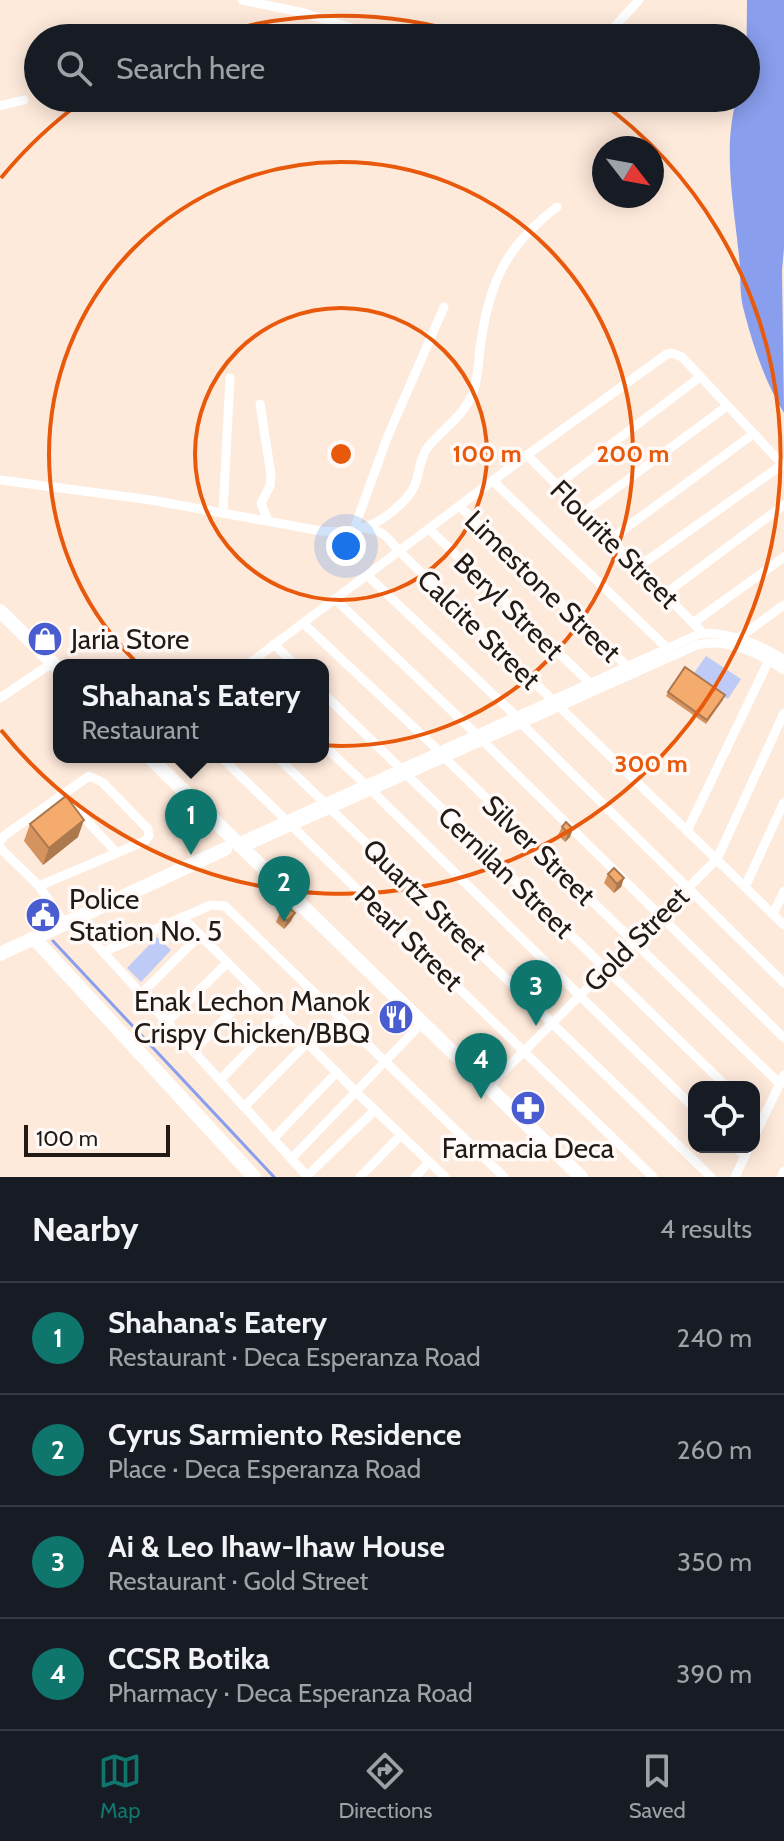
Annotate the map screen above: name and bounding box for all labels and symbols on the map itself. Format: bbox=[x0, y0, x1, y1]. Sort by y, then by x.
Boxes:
north arrow bbox=[592, 136, 664, 208]
text: 100 m bbox=[452, 439, 522, 468]
text: 200 m bbox=[597, 439, 669, 468]
centre of rings bbox=[327, 440, 355, 468]
street label: Flourite Street bbox=[544, 473, 686, 615]
street label: Limestone Street bbox=[458, 503, 628, 669]
your location bbox=[326, 526, 366, 566]
street label: Beryl Street bbox=[447, 546, 571, 666]
street label: Calcite Street bbox=[410, 562, 548, 696]
shop icon: Jaria Store bbox=[26, 620, 64, 658]
place label: Jaria Store bbox=[70, 622, 189, 656]
text: 300 m bbox=[614, 749, 688, 778]
street label: Silver Street bbox=[476, 788, 602, 912]
pin: 1 bbox=[165, 789, 217, 855]
street label: Cernilan Street bbox=[431, 799, 581, 945]
street label: Quartz Street bbox=[356, 831, 494, 967]
pin: 2 bbox=[258, 856, 310, 922]
street label: Pearl Street bbox=[348, 878, 470, 998]
street label: Gold Street bbox=[576, 879, 696, 999]
place label: Police Station No. 5 bbox=[69, 882, 222, 948]
public building icon: Police Station No. 5 bbox=[24, 896, 62, 934]
pin: 3 bbox=[510, 960, 562, 1026]
place label: Enak Lechon Manok Crispy Chicken/BBQ bbox=[134, 984, 370, 1050]
restaurant icon: Enak Lechon Manok Crispy Chicken/BBQ bbox=[377, 998, 415, 1036]
pin: 4 bbox=[455, 1033, 507, 1099]
pharmacy icon: Farmacia Deca bbox=[509, 1089, 547, 1127]
scale bar bbox=[24, 1121, 170, 1157]
place label: Farmacia Deca bbox=[442, 1131, 615, 1165]

